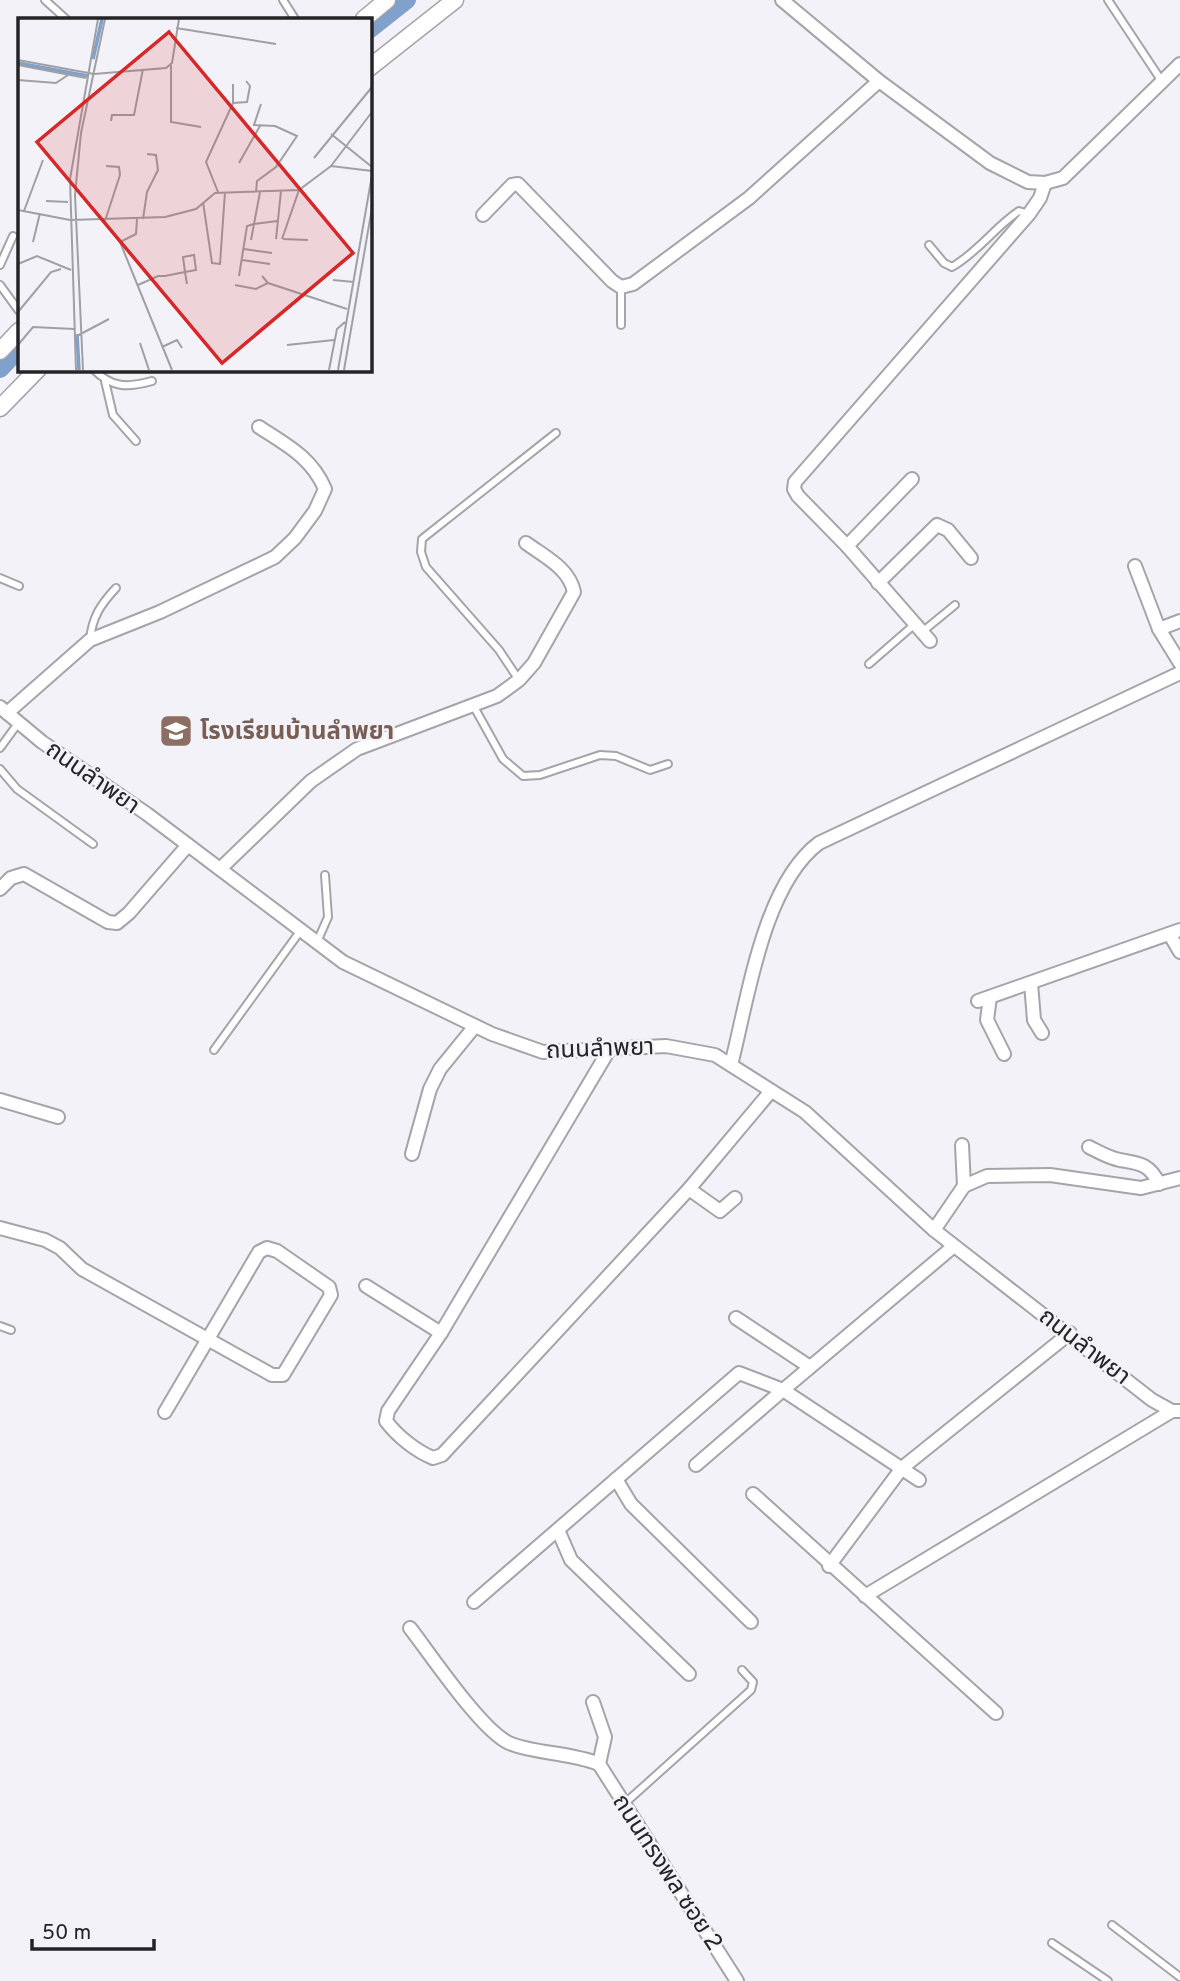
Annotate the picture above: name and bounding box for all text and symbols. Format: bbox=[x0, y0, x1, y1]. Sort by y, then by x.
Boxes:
inset map bbox=[18, 18, 371, 371]
school or university icon: โรงเรียนบ้านลำพยา bbox=[157, 712, 195, 750]
place label: โรงเรียนบ้านลำพยา bbox=[200, 717, 394, 748]
street label: ถนนลำพยา bbox=[39, 735, 145, 822]
street label: ถนนลำพยา bbox=[546, 1033, 655, 1067]
street label: ถนนลำพยา bbox=[1032, 1303, 1136, 1393]
street label: ถนนทรงพล ซอย 2 bbox=[604, 1789, 728, 1957]
scale bar bbox=[32, 1908, 154, 1952]
text: 50 m bbox=[42, 1920, 91, 1947]

